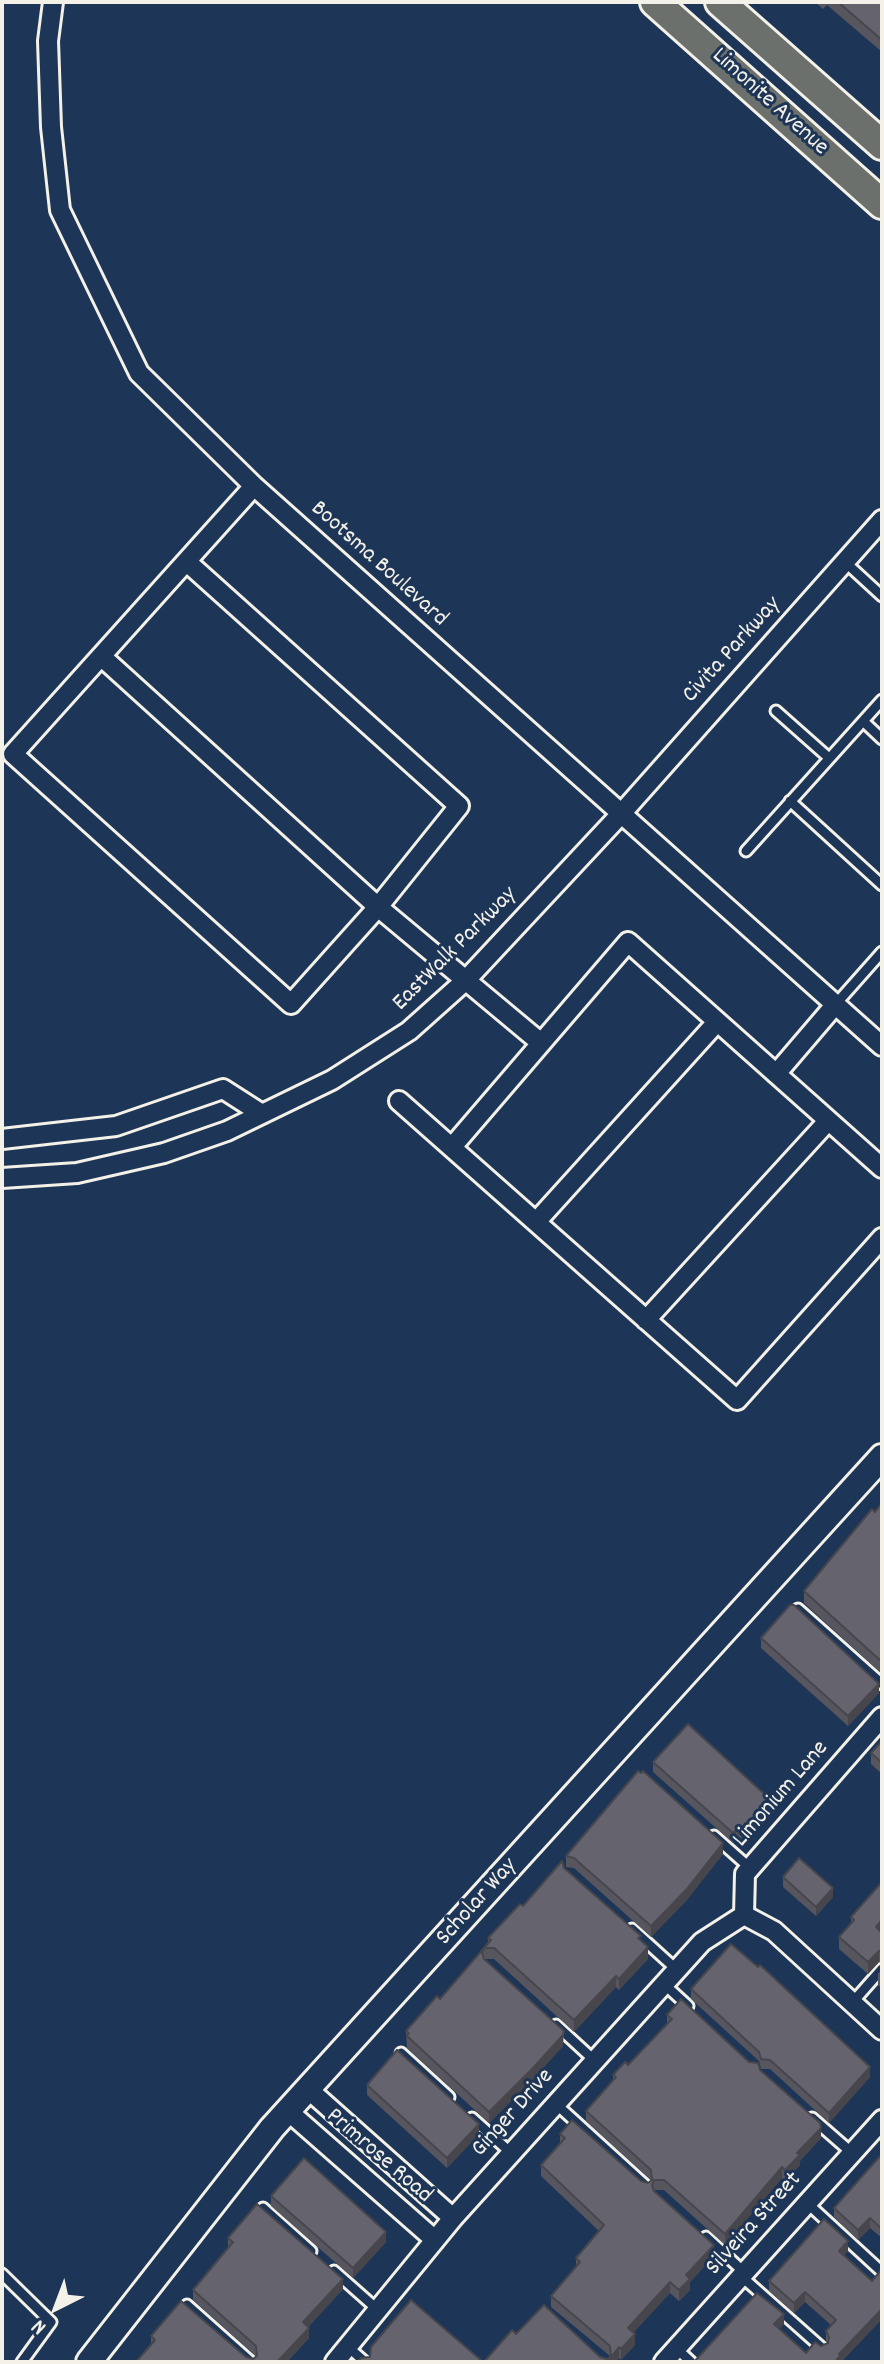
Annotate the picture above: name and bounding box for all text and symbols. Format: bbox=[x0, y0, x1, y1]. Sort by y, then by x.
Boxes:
street label: Limonite Avenue bbox=[705, 43, 833, 163]
street label: Bootsma Boulevard bbox=[303, 496, 453, 634]
street label: Civita Parkway bbox=[678, 592, 788, 710]
street label: EastWalk Parkway bbox=[388, 882, 524, 1018]
street label: Limonium Lane bbox=[728, 1736, 836, 1854]
street label: Scholar Way bbox=[431, 1853, 525, 1953]
street label: Ginger Drive bbox=[467, 2064, 561, 2164]
street label: Primrose Road bbox=[319, 2103, 437, 2211]
street label: Silveira Street bbox=[701, 2167, 809, 2283]
north arrow bbox=[16, 2268, 96, 2348]
text: N bbox=[25, 2311, 54, 2341]

